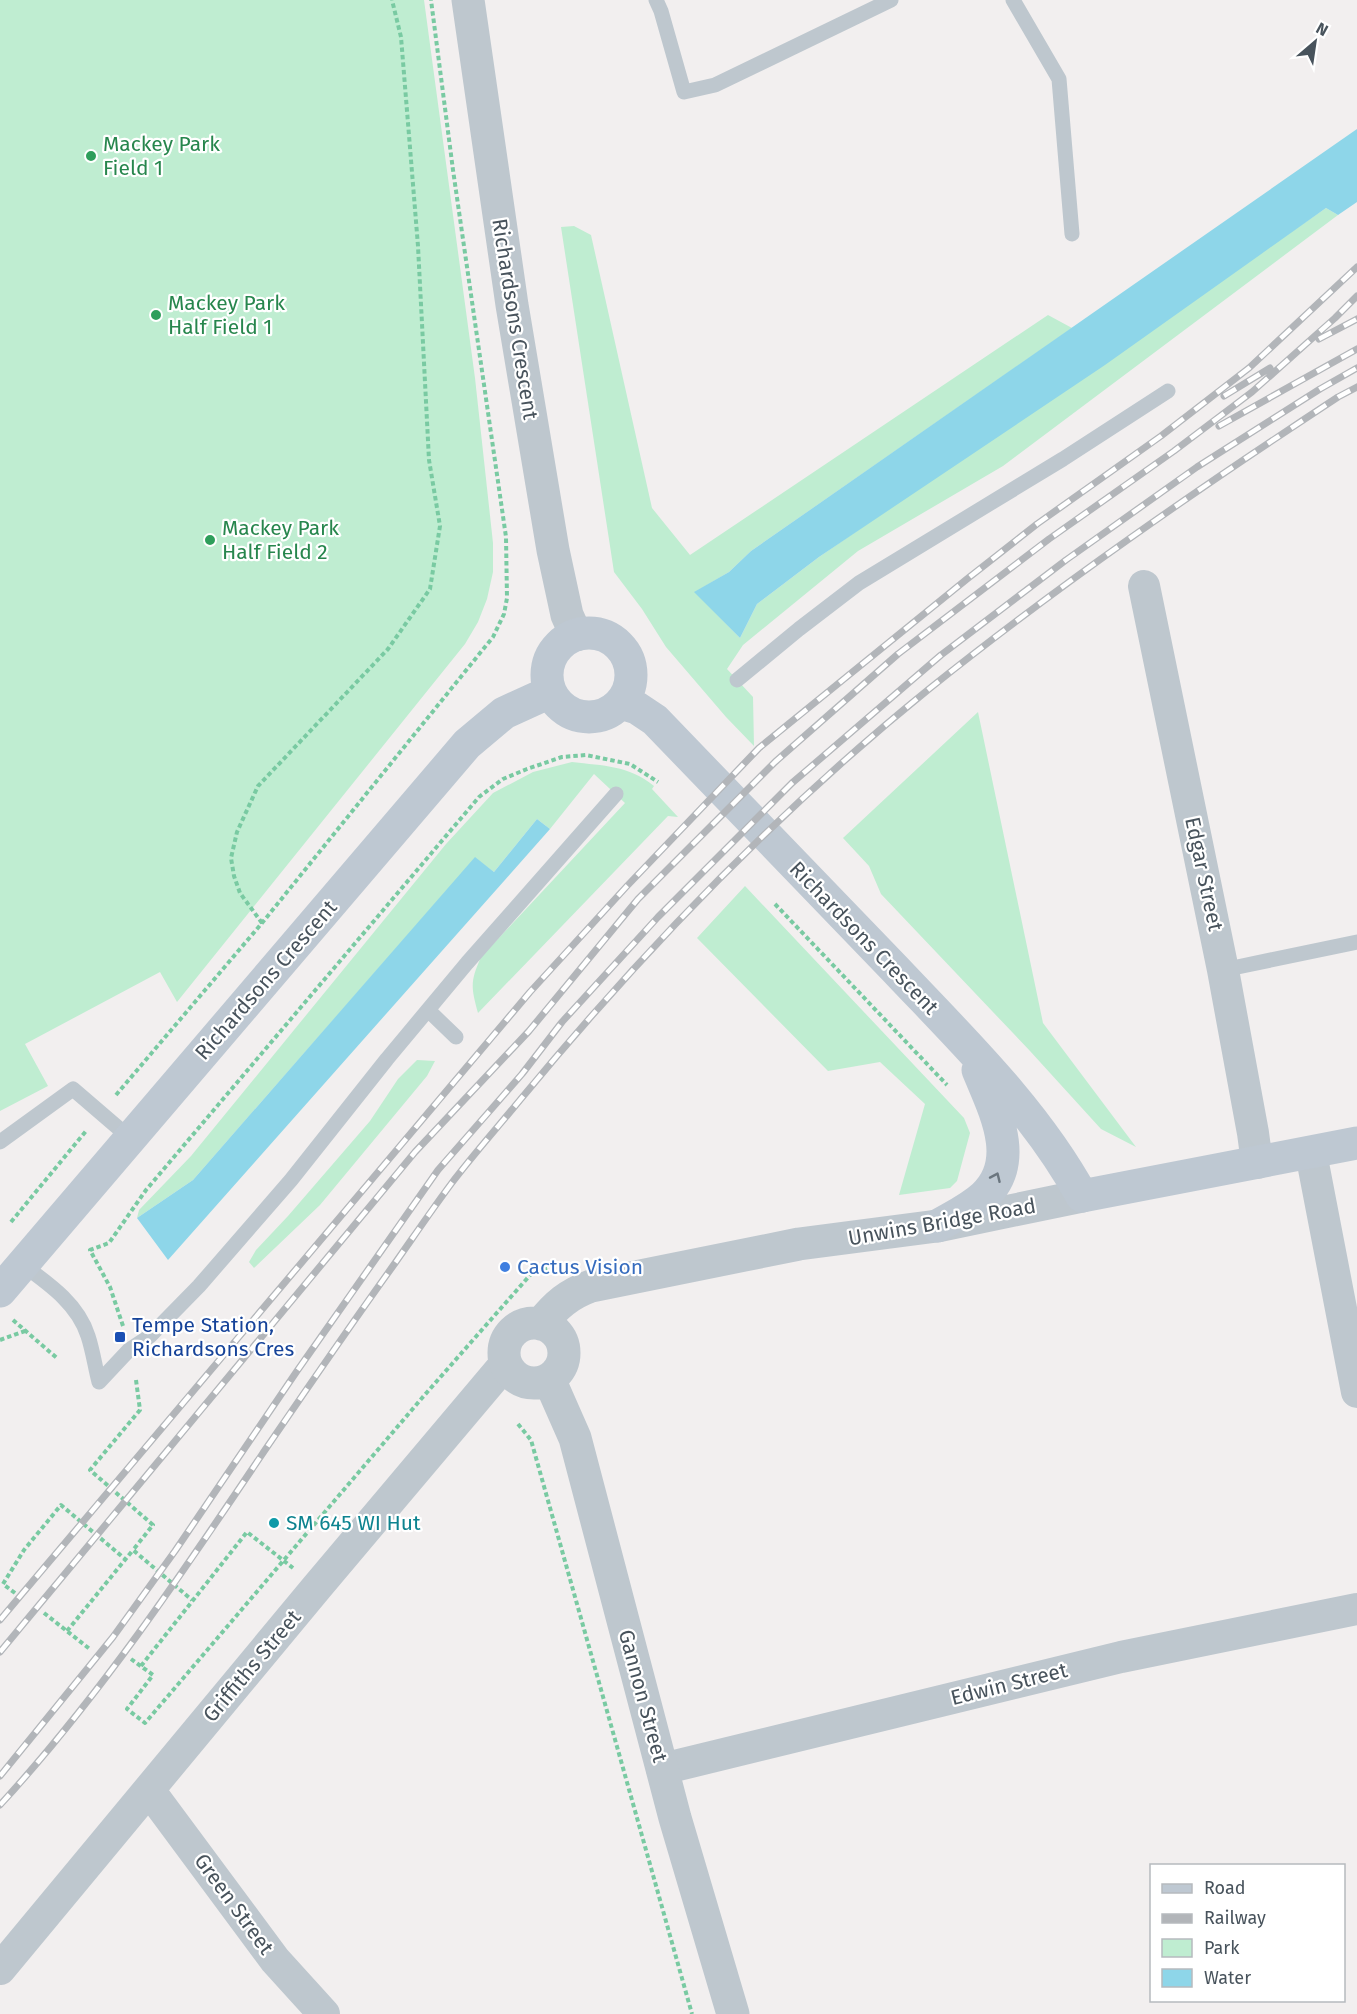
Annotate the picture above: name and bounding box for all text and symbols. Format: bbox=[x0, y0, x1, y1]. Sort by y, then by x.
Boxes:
north arrow bbox=[1285, 12, 1345, 72]
text: N bbox=[1313, 18, 1331, 40]
place label: Mackey Park Field 1 bbox=[103, 131, 220, 181]
marker: Mackey Park Field 1 bbox=[84, 149, 98, 163]
street label: Richardsons Crescent bbox=[486, 217, 544, 422]
place label: Mackey Park Half Field 1 bbox=[168, 290, 285, 340]
marker: Mackey Park Half Field 1 bbox=[149, 308, 163, 322]
place label: Mackey Park Half Field 2 bbox=[222, 515, 339, 565]
marker: Mackey Park Half Field 2 bbox=[203, 533, 217, 547]
street label: Edgar Street bbox=[1179, 815, 1229, 934]
street label: Richardsons Crescent bbox=[784, 856, 944, 1020]
street label: Richardsons Crescent bbox=[189, 894, 343, 1065]
one-way arrow bbox=[989, 1172, 1001, 1183]
street label: Unwins Bridge Road bbox=[846, 1193, 1038, 1251]
place label: Cactus Vision bbox=[517, 1254, 643, 1280]
marker: Cactus Vision bbox=[498, 1260, 512, 1274]
place label: Tempe Station, Richardsons Cres bbox=[132, 1312, 295, 1362]
marker: Tempe Station, Richardsons Cres bbox=[113, 1330, 127, 1344]
place label: SM 645 WI Hut bbox=[286, 1510, 421, 1536]
marker: SM 645 WI Hut bbox=[267, 1516, 281, 1530]
street label: Griffiths Street bbox=[197, 1604, 307, 1727]
street label: Gannon Street bbox=[613, 1627, 673, 1766]
street label: Edwin Street bbox=[948, 1657, 1070, 1711]
street label: Green Street bbox=[189, 1848, 280, 1960]
legend bbox=[1150, 1864, 1345, 2002]
text: Road bbox=[1204, 1877, 1246, 1899]
text: Railway bbox=[1204, 1907, 1266, 1929]
text: Park bbox=[1204, 1937, 1240, 1959]
text: Water bbox=[1204, 1967, 1251, 1989]

